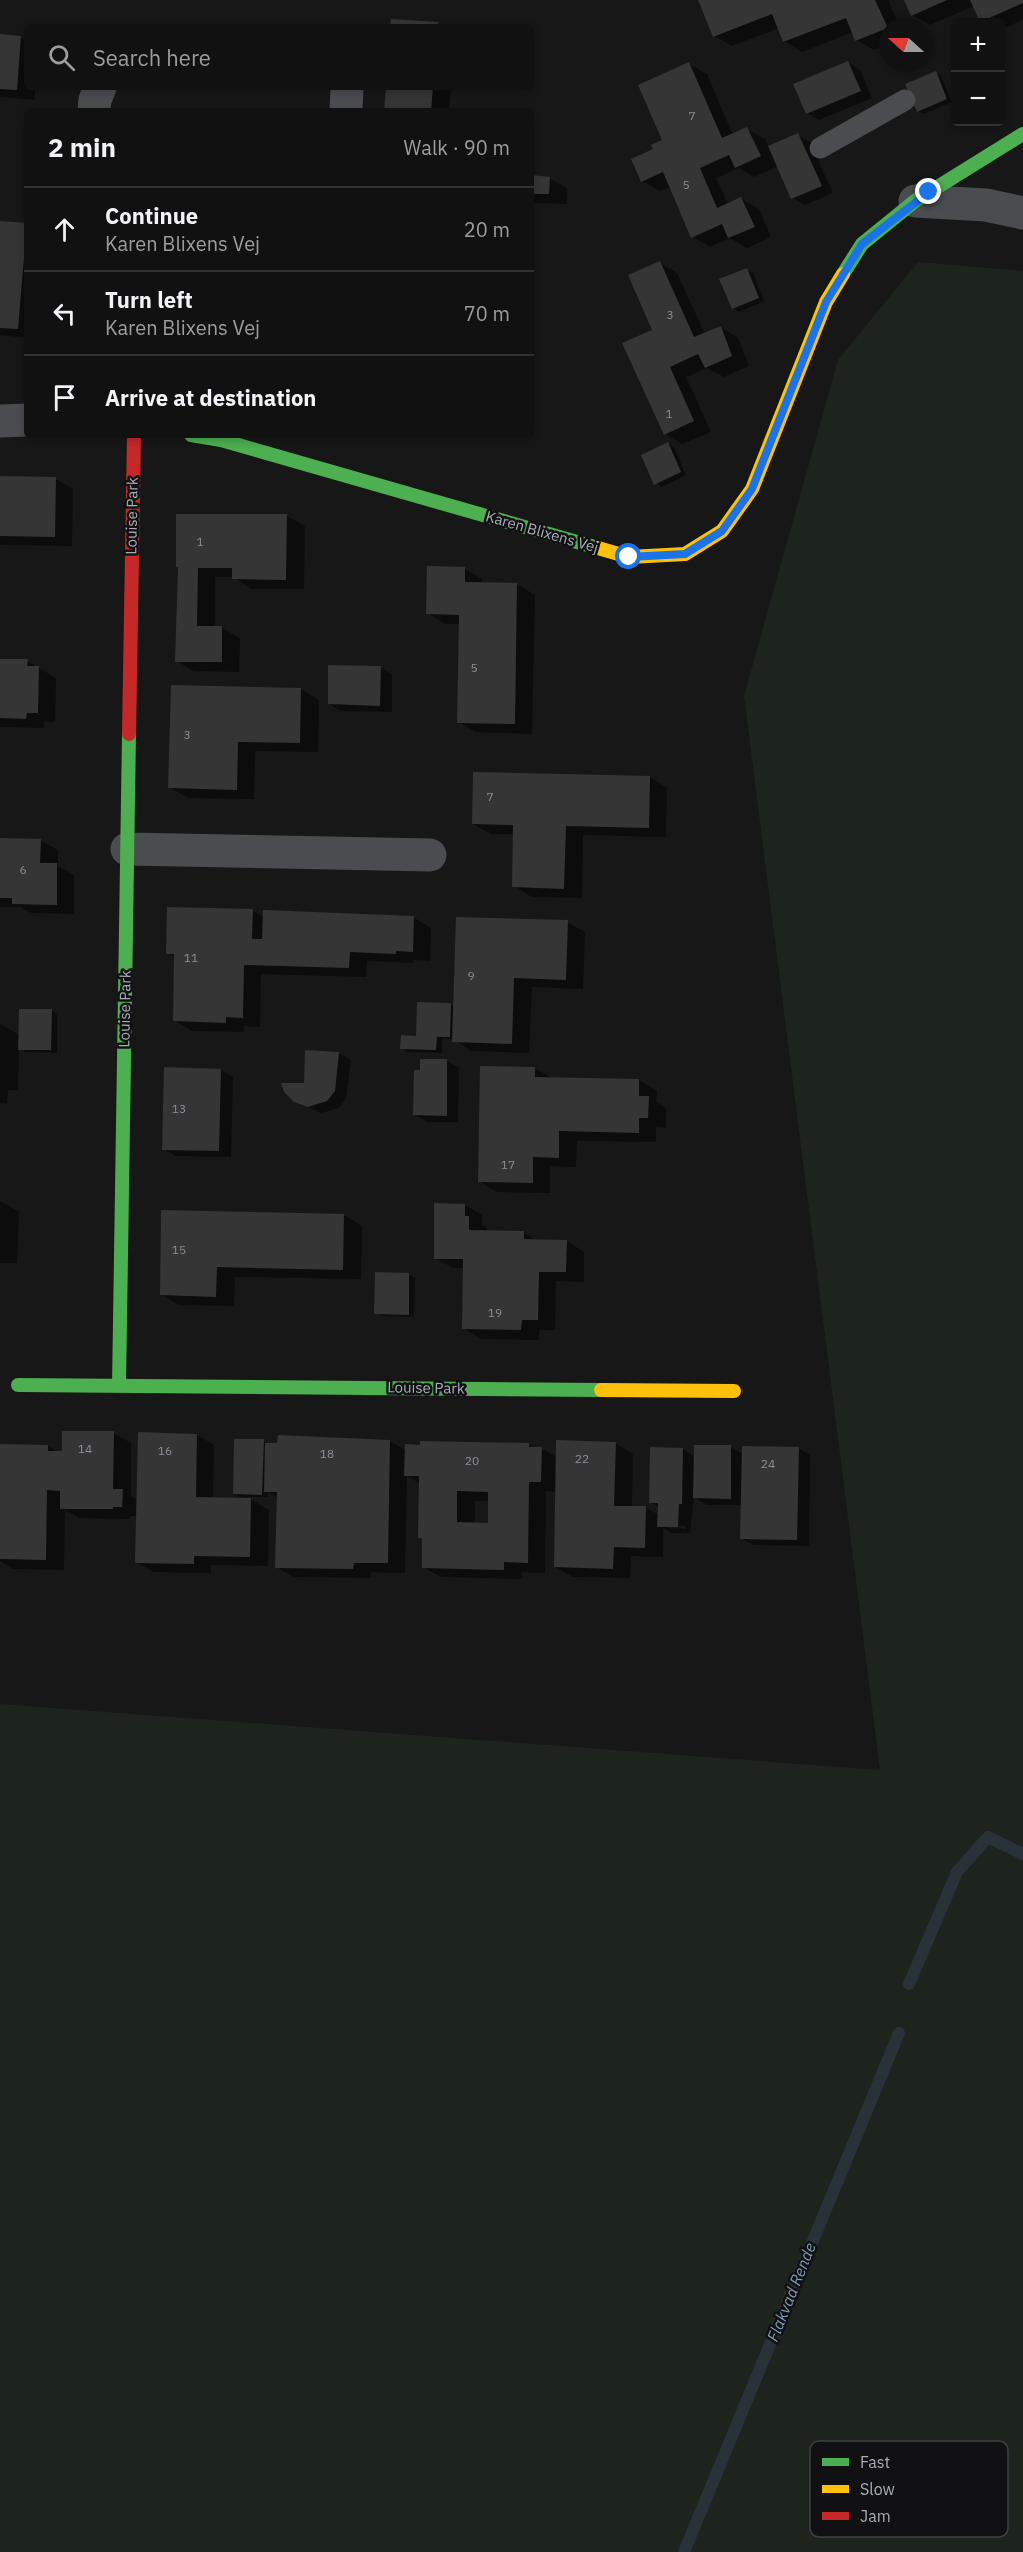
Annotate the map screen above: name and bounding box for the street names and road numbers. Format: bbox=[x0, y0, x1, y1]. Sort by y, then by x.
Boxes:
street label: Louise Park bbox=[121, 477, 142, 555]
street label: Karen Blixens Vej bbox=[484, 506, 601, 557]
street label: Louise Park bbox=[114, 970, 135, 1048]
street label: Louise Park bbox=[387, 1377, 465, 1398]

